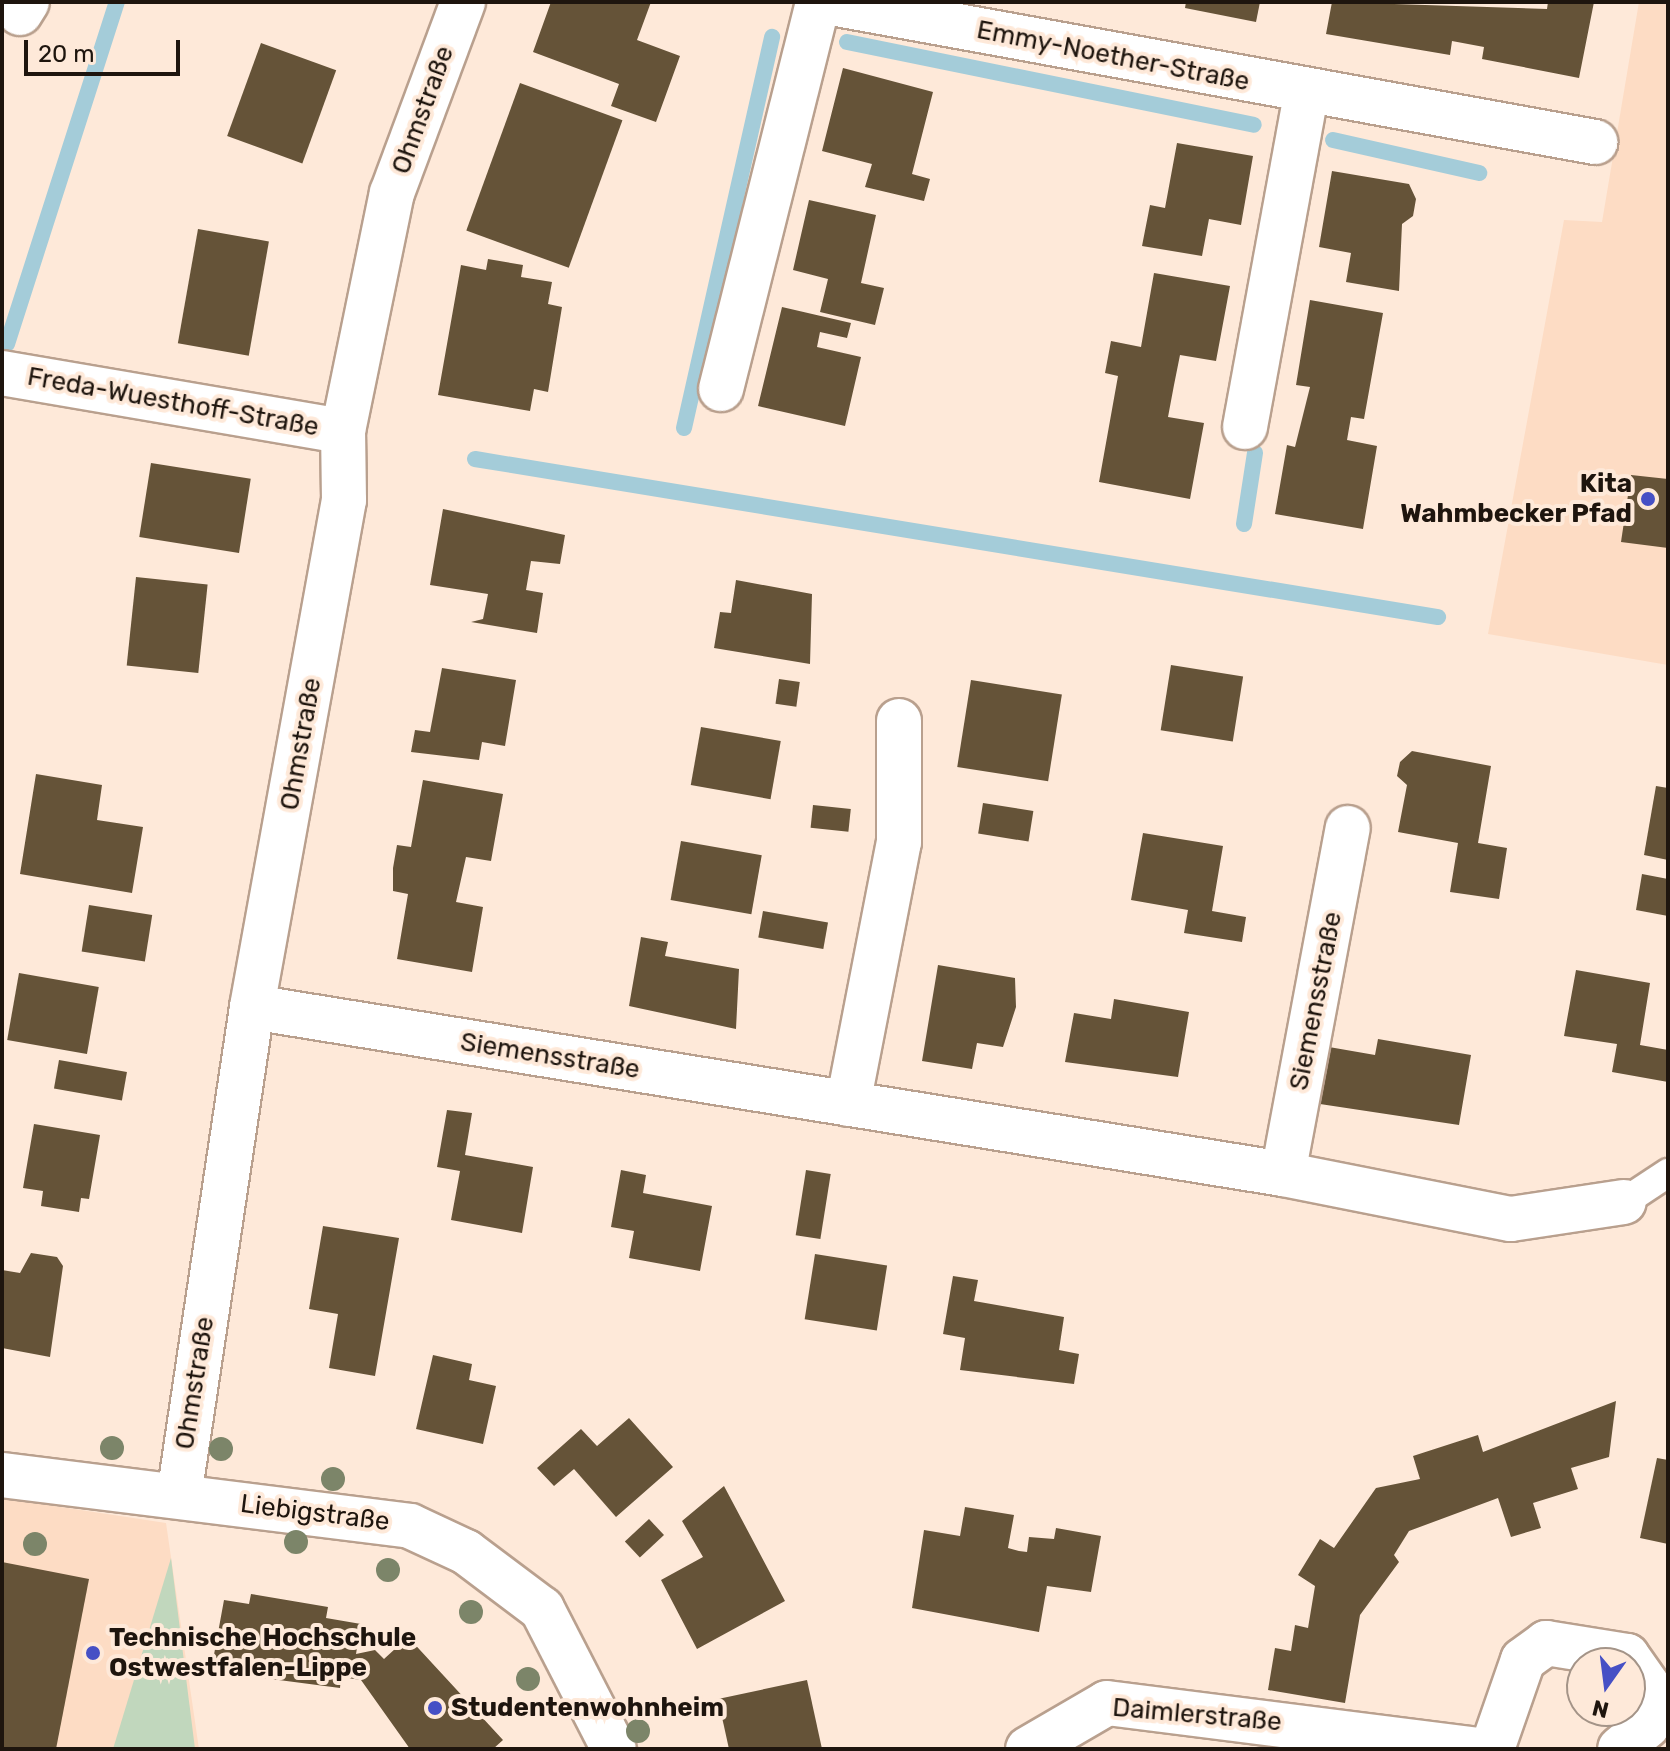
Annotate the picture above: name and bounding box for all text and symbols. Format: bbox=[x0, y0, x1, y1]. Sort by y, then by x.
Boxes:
street label: Emmy-Noether-Straße bbox=[974, 14, 1252, 98]
scale bar bbox=[28, 24, 184, 74]
text: 20 m bbox=[38, 40, 95, 68]
street label: Ohmstraße bbox=[385, 42, 461, 178]
street label: Freda-Wuesthoff-Straße bbox=[25, 361, 321, 443]
place label: Kita Wahmbecker Pfad bbox=[1400, 468, 1632, 530]
marker: Kita Wahmbecker Pfad bbox=[1639, 490, 1657, 508]
street label: Ohmstraße bbox=[274, 675, 328, 813]
street label: Siemensstraße bbox=[1283, 909, 1349, 1093]
street label: Siemensstraße bbox=[458, 1026, 642, 1086]
street label: Ohmstraße bbox=[169, 1314, 221, 1452]
street label: Liebigstraße bbox=[239, 1488, 391, 1538]
place label: Technische Hochschule Ostwestfalen-Lippe bbox=[109, 1622, 416, 1684]
marker: Technische Hochschule Ostwestfalen-Lippe bbox=[84, 1644, 102, 1662]
north arrow bbox=[1566, 1647, 1646, 1727]
place label: Studentenwohnheim bbox=[451, 1692, 724, 1724]
street label: Daimlerstraße bbox=[1111, 1692, 1283, 1738]
text: N bbox=[1590, 1694, 1612, 1724]
marker: Studentenwohnheim bbox=[426, 1699, 444, 1717]

